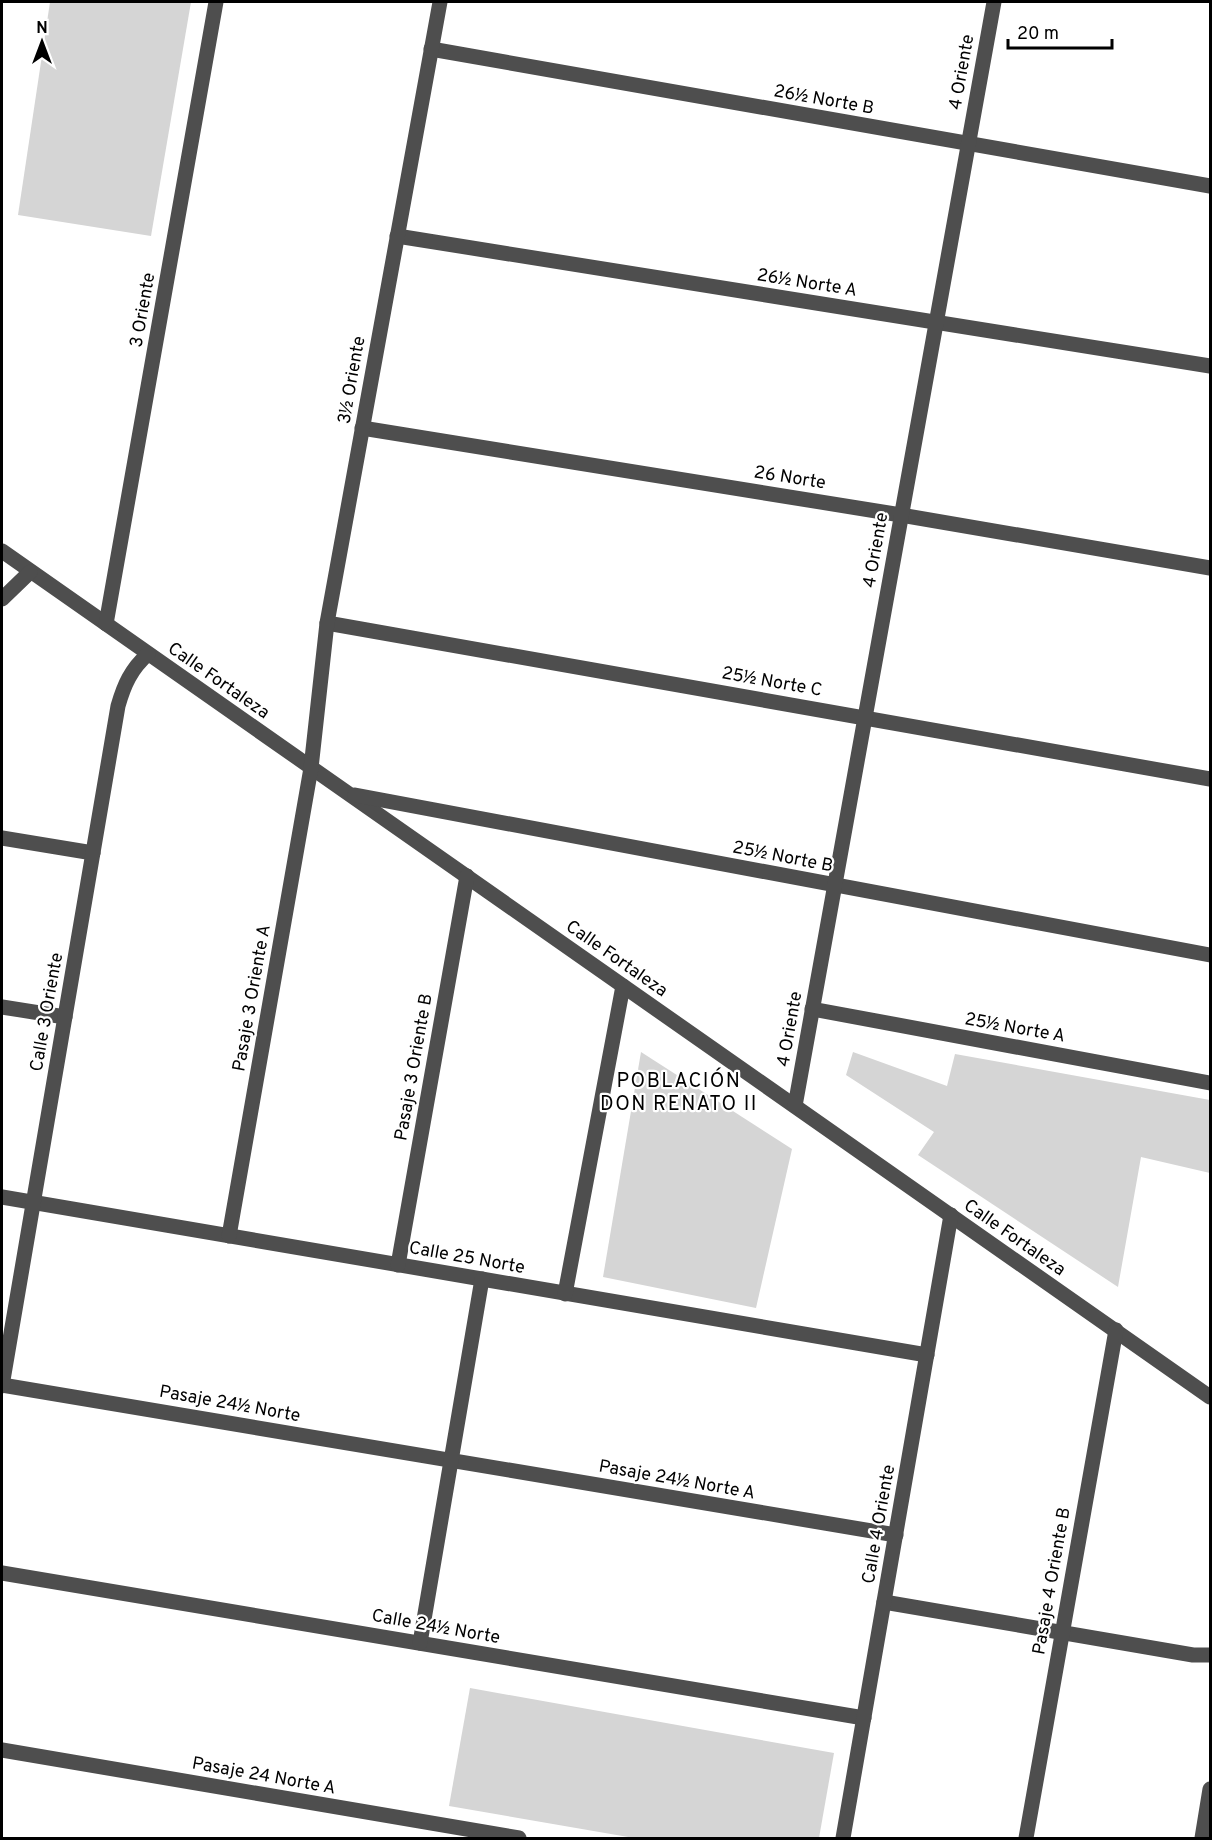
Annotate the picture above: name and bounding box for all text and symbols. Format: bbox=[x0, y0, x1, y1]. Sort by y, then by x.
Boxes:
north arrow bbox=[12, 12, 72, 72]
scale bar bbox=[1008, 12, 1112, 50]
text: N bbox=[36, 19, 48, 39]
text: 20 m bbox=[1017, 23, 1059, 46]
street label: 4 Oriente bbox=[945, 33, 980, 112]
street label: 26½ Norte B bbox=[772, 80, 876, 121]
street label: 26½ Norte A bbox=[755, 264, 858, 303]
street label: 3 Oriente bbox=[126, 271, 161, 350]
street label: 3½ Oriente bbox=[333, 335, 372, 426]
street label: 26 Norte bbox=[752, 461, 827, 495]
street label: 4 Oriente bbox=[859, 511, 894, 590]
street label: Calle Fortaleza bbox=[163, 638, 274, 725]
street label: 25½ Norte C bbox=[720, 662, 824, 703]
street label: 25½ Norte B bbox=[731, 836, 835, 878]
street label: Calle Fortaleza bbox=[561, 916, 672, 1003]
street label: Pasaje 3 Oriente A bbox=[228, 923, 277, 1074]
street label: Calle 3 Oriente bbox=[26, 951, 69, 1073]
street label: 4 Oriente bbox=[773, 990, 808, 1069]
street label: Pasaje 3 Oriente B bbox=[390, 992, 439, 1143]
street label: 25½ Norte A bbox=[963, 1008, 1067, 1049]
district label: POBLACIÓN DON RENATO II bbox=[600, 1067, 758, 1118]
street label: Calle Fortaleza bbox=[959, 1195, 1070, 1282]
street label: Calle 25 Norte bbox=[407, 1237, 526, 1280]
street label: Pasaje 24½ Norte bbox=[157, 1381, 302, 1428]
street label: Pasaje 24½ Norte A bbox=[597, 1455, 757, 1506]
street label: Calle 4 Oriente bbox=[858, 1463, 901, 1586]
street label: Pasaje 4 Oriente B bbox=[1028, 1506, 1077, 1657]
street label: Calle 24½ Norte bbox=[370, 1605, 502, 1650]
street label: Pasaje 24 Norte A bbox=[190, 1753, 337, 1800]

